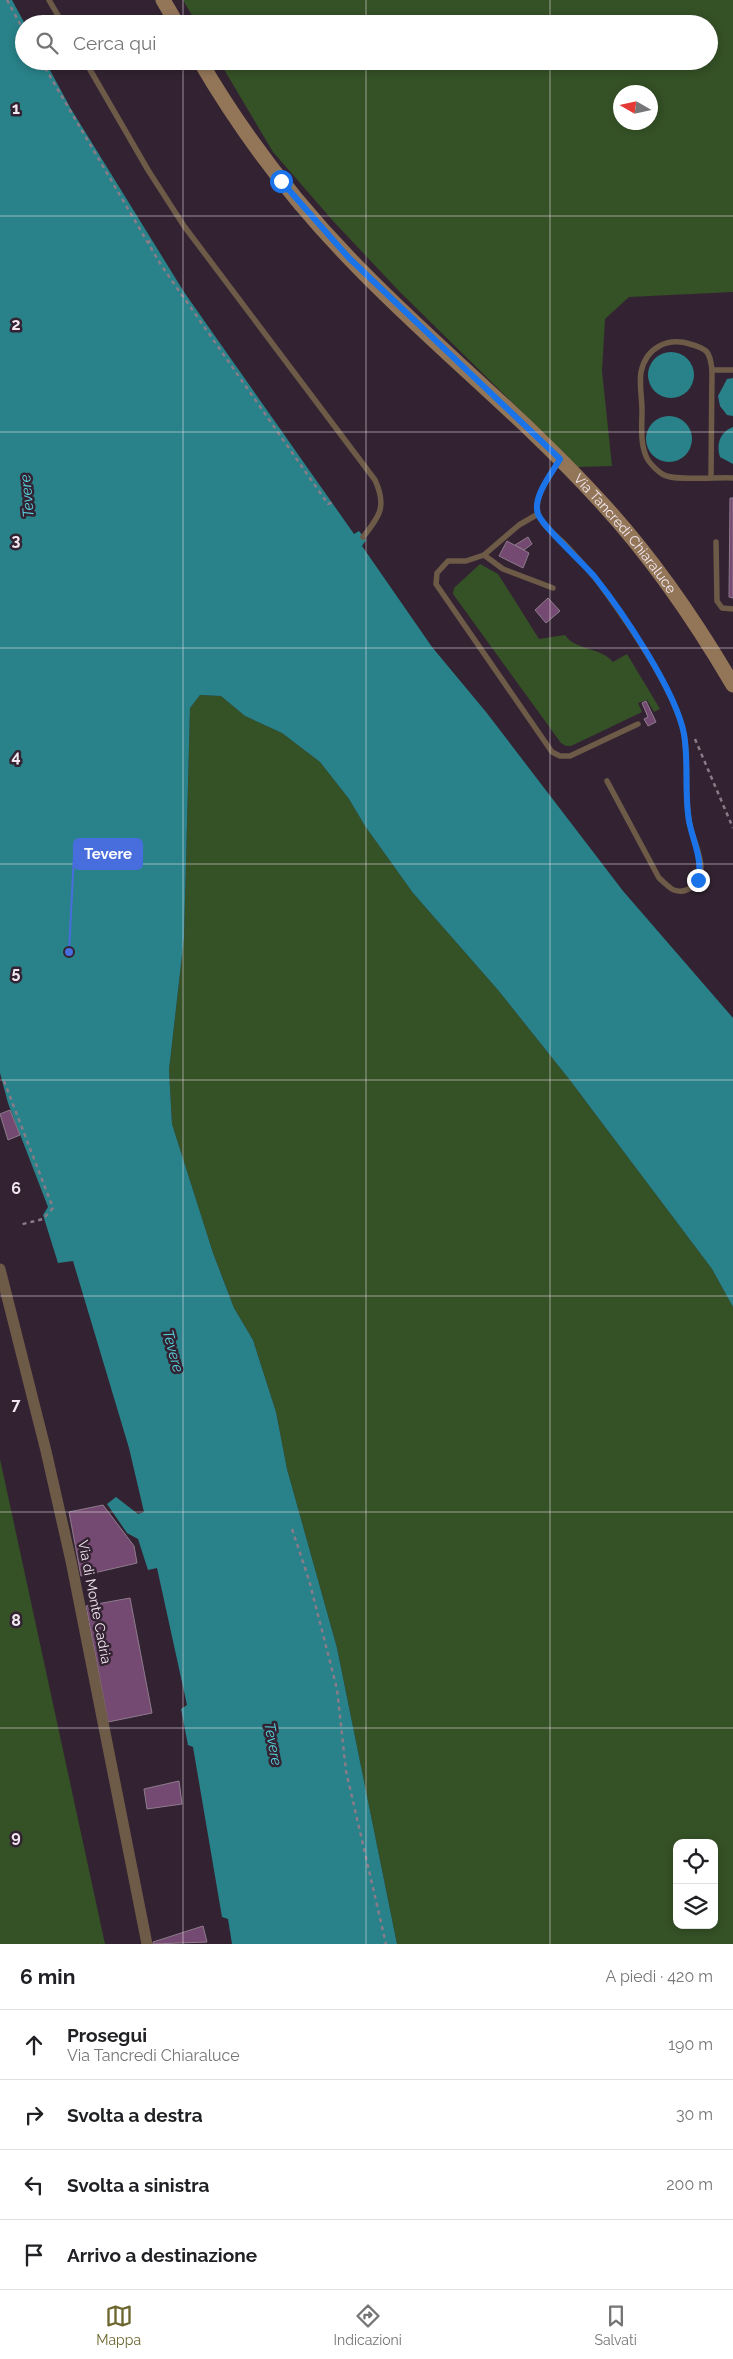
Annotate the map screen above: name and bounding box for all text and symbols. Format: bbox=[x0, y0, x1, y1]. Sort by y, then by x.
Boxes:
search box bbox=[15, 15, 718, 70]
icon: search bbox=[33, 29, 61, 57]
text: Cerca qui bbox=[73, 32, 156, 54]
north arrow bbox=[613, 85, 658, 130]
text: 1 bbox=[12, 99, 20, 118]
route start bbox=[270, 170, 293, 193]
text: 2 bbox=[11, 315, 21, 334]
street label: Via Tancredi Chiaraluce bbox=[571, 470, 680, 596]
water label: Tevere bbox=[16, 474, 38, 518]
text: 3 bbox=[12, 531, 21, 550]
text: 4 bbox=[11, 747, 21, 766]
callout: Tevere bbox=[74, 839, 142, 869]
text: Tevere bbox=[84, 845, 132, 863]
route end bbox=[687, 869, 710, 892]
text: 5 bbox=[12, 963, 21, 982]
text: 6 bbox=[11, 1179, 21, 1198]
water label: Tevere bbox=[159, 1328, 187, 1374]
text: 7 bbox=[12, 1395, 21, 1414]
street label: Via di Monte Cadria bbox=[75, 1539, 115, 1665]
text: 8 bbox=[11, 1611, 21, 1630]
water label: Tevere bbox=[260, 1721, 286, 1767]
text: 9 bbox=[11, 1827, 21, 1846]
map controls bbox=[673, 1839, 718, 1929]
button: locate bbox=[673, 1839, 718, 1884]
button: layers bbox=[673, 1884, 718, 1929]
text: 6 min bbox=[20, 1964, 75, 1989]
text: A piedi · 420 m bbox=[606, 1967, 713, 1986]
text: Prosegui bbox=[67, 2024, 147, 2046]
icon: ahead bbox=[20, 2031, 48, 2059]
text: 190 m bbox=[668, 2035, 713, 2054]
text: Via Tancredi Chiaraluce bbox=[67, 2046, 240, 2065]
icon: right bbox=[20, 2101, 48, 2129]
text: Svolta a destra bbox=[67, 2104, 203, 2126]
text: 30 m bbox=[676, 2105, 713, 2124]
icon: left bbox=[20, 2171, 48, 2199]
text: Svolta a sinistra bbox=[67, 2174, 209, 2196]
text: 200 m bbox=[666, 2175, 713, 2194]
icon: arrive bbox=[20, 2241, 48, 2269]
text: Arrivo a destinazione bbox=[67, 2244, 257, 2266]
tab: Mappa bbox=[96, 2302, 141, 2348]
tab: Indicazioni bbox=[334, 2302, 402, 2348]
tab: Salvati bbox=[594, 2302, 637, 2348]

